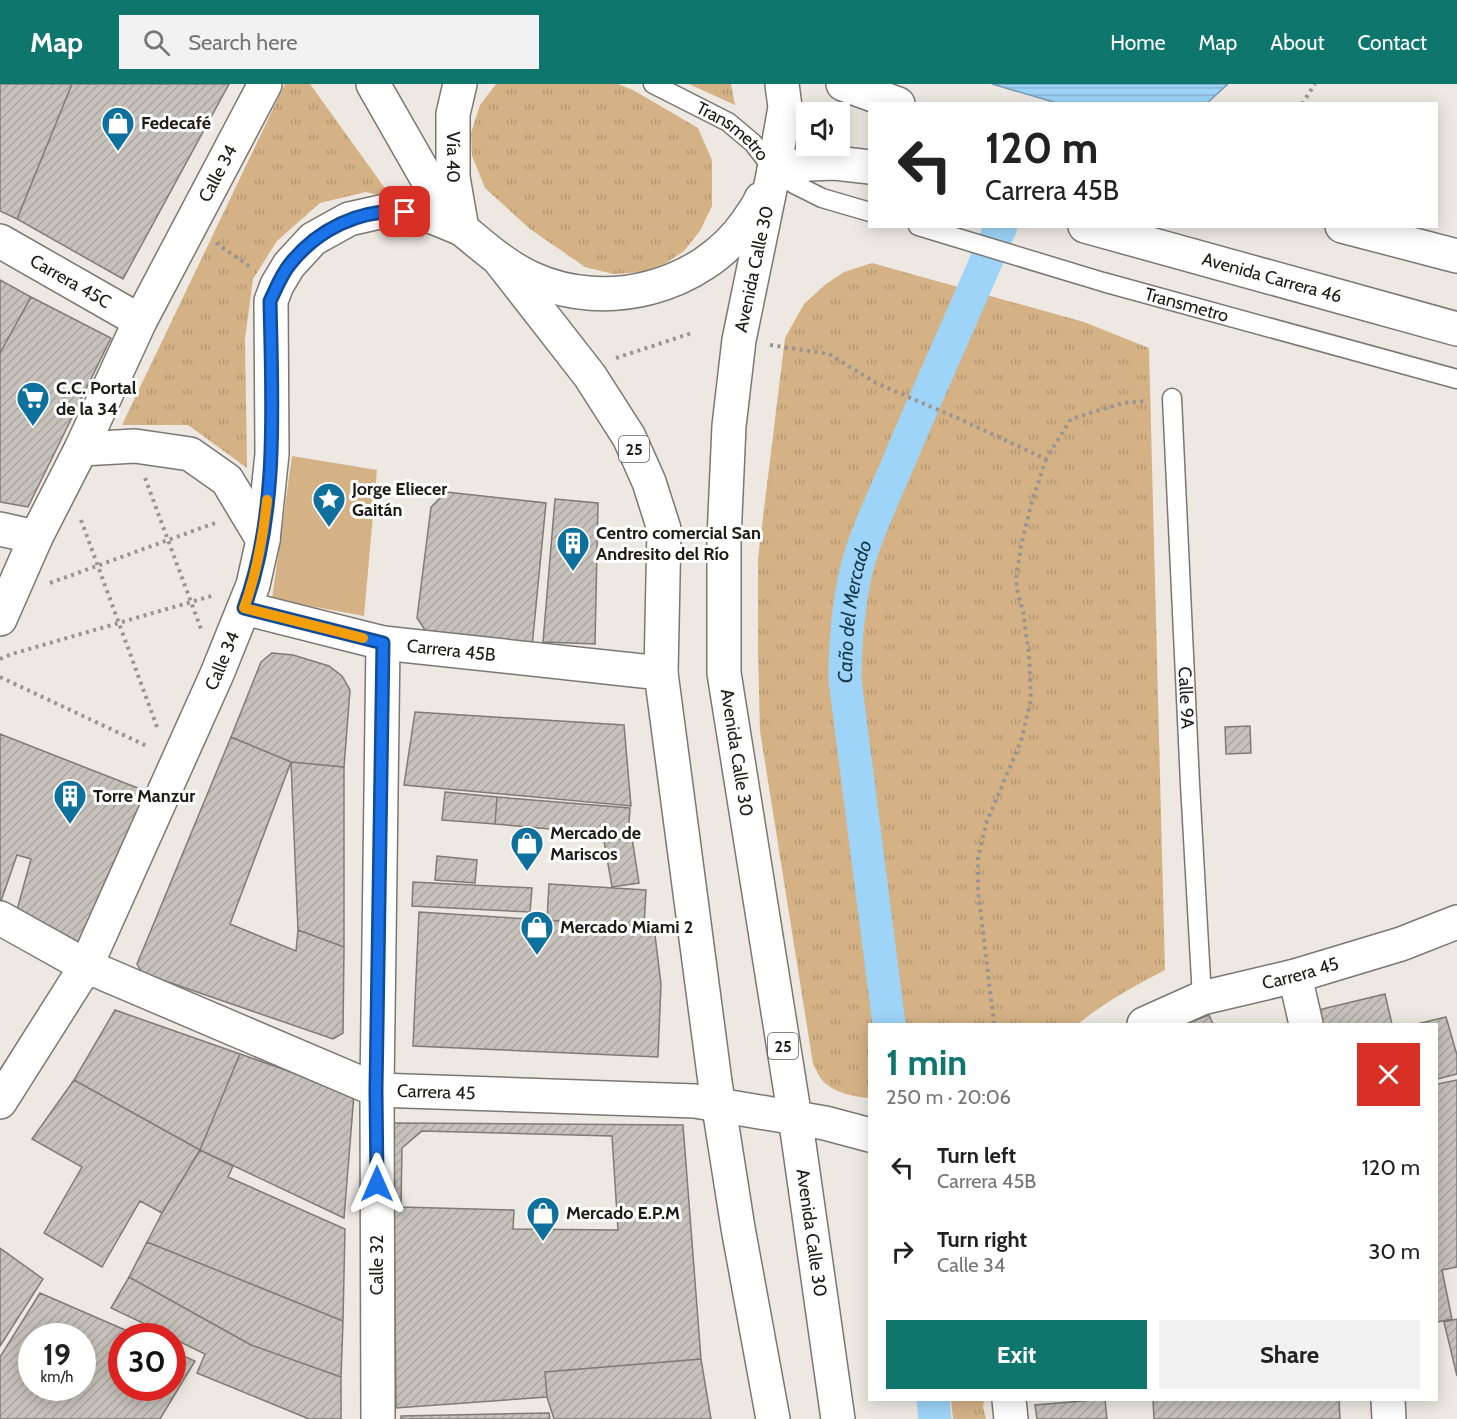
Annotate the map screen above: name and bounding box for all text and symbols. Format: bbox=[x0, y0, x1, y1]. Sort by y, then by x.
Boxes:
search box bbox=[119, 15, 539, 69]
text: Map bbox=[30, 25, 83, 59]
icon: search bbox=[140, 26, 173, 59]
text: Search here bbox=[188, 29, 297, 56]
text: Home bbox=[1110, 30, 1166, 55]
text: Map bbox=[1199, 30, 1237, 55]
text: About bbox=[1270, 30, 1324, 55]
text: Contact bbox=[1357, 30, 1427, 55]
street label: Transmetro bbox=[693, 97, 774, 165]
map controls bbox=[796, 102, 850, 156]
button: sound bbox=[796, 102, 850, 156]
shop icon: Fedecafé bbox=[100, 105, 136, 152]
place label: Fedecafé bbox=[141, 112, 211, 134]
text: 120 m bbox=[985, 122, 1098, 174]
icon: left bbox=[886, 126, 964, 204]
street label: Vía 40 bbox=[442, 132, 464, 183]
street label: Calle 34 bbox=[194, 141, 242, 206]
text: Carrera 45B bbox=[985, 174, 1119, 207]
pin bbox=[379, 186, 430, 237]
icon: arrive bbox=[388, 195, 421, 228]
street label: Avenida Calle 30 bbox=[730, 204, 778, 334]
street label: Avenida Carrera 46 bbox=[1200, 248, 1344, 308]
street label: Carrera 45C bbox=[26, 249, 115, 313]
street label: Transmetro bbox=[1142, 283, 1231, 327]
place label: C.C. Portal de la 34 bbox=[56, 377, 137, 420]
supermarket icon: C.C. Portal de la 34 bbox=[15, 380, 51, 427]
road number: 25 bbox=[619, 436, 649, 462]
place label: Jorge Eliecer Gaitán bbox=[351, 478, 447, 521]
place icon: Jorge Eliecer Gaitán bbox=[311, 481, 347, 528]
place label: Centro comercial San Andresito del Río bbox=[596, 522, 761, 565]
building icon: Centro comercial San Andresito del Río bbox=[555, 525, 591, 572]
water label: Caño del Mercado bbox=[833, 537, 877, 683]
street label: Calle 34 bbox=[200, 628, 244, 694]
street label: Carrera 45B bbox=[406, 635, 497, 666]
street label: Calle 9A bbox=[1174, 666, 1198, 729]
street label: Avenida Calle 30 bbox=[716, 687, 758, 818]
building icon: Torre Manzur bbox=[52, 778, 88, 825]
place label: Torre Manzur bbox=[93, 785, 195, 807]
place label: Mercado de Mariscos bbox=[550, 822, 641, 865]
shop icon: Mercado de Mariscos bbox=[509, 825, 545, 872]
shop icon: Mercado Miami 2 bbox=[519, 909, 555, 956]
place label: Mercado Miami 2 bbox=[560, 916, 693, 938]
street label: Carrera 45 bbox=[1260, 952, 1341, 994]
road number: 25 bbox=[768, 1033, 798, 1059]
text: 1 min bbox=[886, 1040, 967, 1084]
button: close bbox=[1357, 1043, 1420, 1106]
street label: Carrera 45 bbox=[397, 1080, 476, 1104]
text: 250 m · 20:06 bbox=[886, 1085, 1011, 1109]
text: Turn left bbox=[937, 1142, 1016, 1169]
icon: left bbox=[886, 1151, 919, 1184]
position arrow bbox=[345, 1152, 409, 1216]
text: 120 m bbox=[1362, 1154, 1420, 1181]
street label: Avenida Calle 30 bbox=[792, 1167, 832, 1298]
text: Carrera 45B bbox=[937, 1169, 1036, 1193]
shop icon: Mercado E.P.M bbox=[525, 1195, 561, 1242]
place label: Mercado E.P.M bbox=[566, 1202, 680, 1224]
text: Turn right bbox=[937, 1226, 1027, 1253]
street label: Calle 32 bbox=[366, 1235, 388, 1295]
icon: right bbox=[886, 1235, 919, 1268]
text: 30 m bbox=[1368, 1238, 1420, 1265]
text: Calle 34 bbox=[937, 1253, 1005, 1277]
button: Exit bbox=[886, 1320, 1147, 1389]
button: Share bbox=[1159, 1320, 1420, 1389]
speed limit sign: 30 bbox=[108, 1323, 186, 1401]
text: 19 bbox=[43, 1336, 71, 1373]
text: km/h bbox=[41, 1368, 73, 1386]

